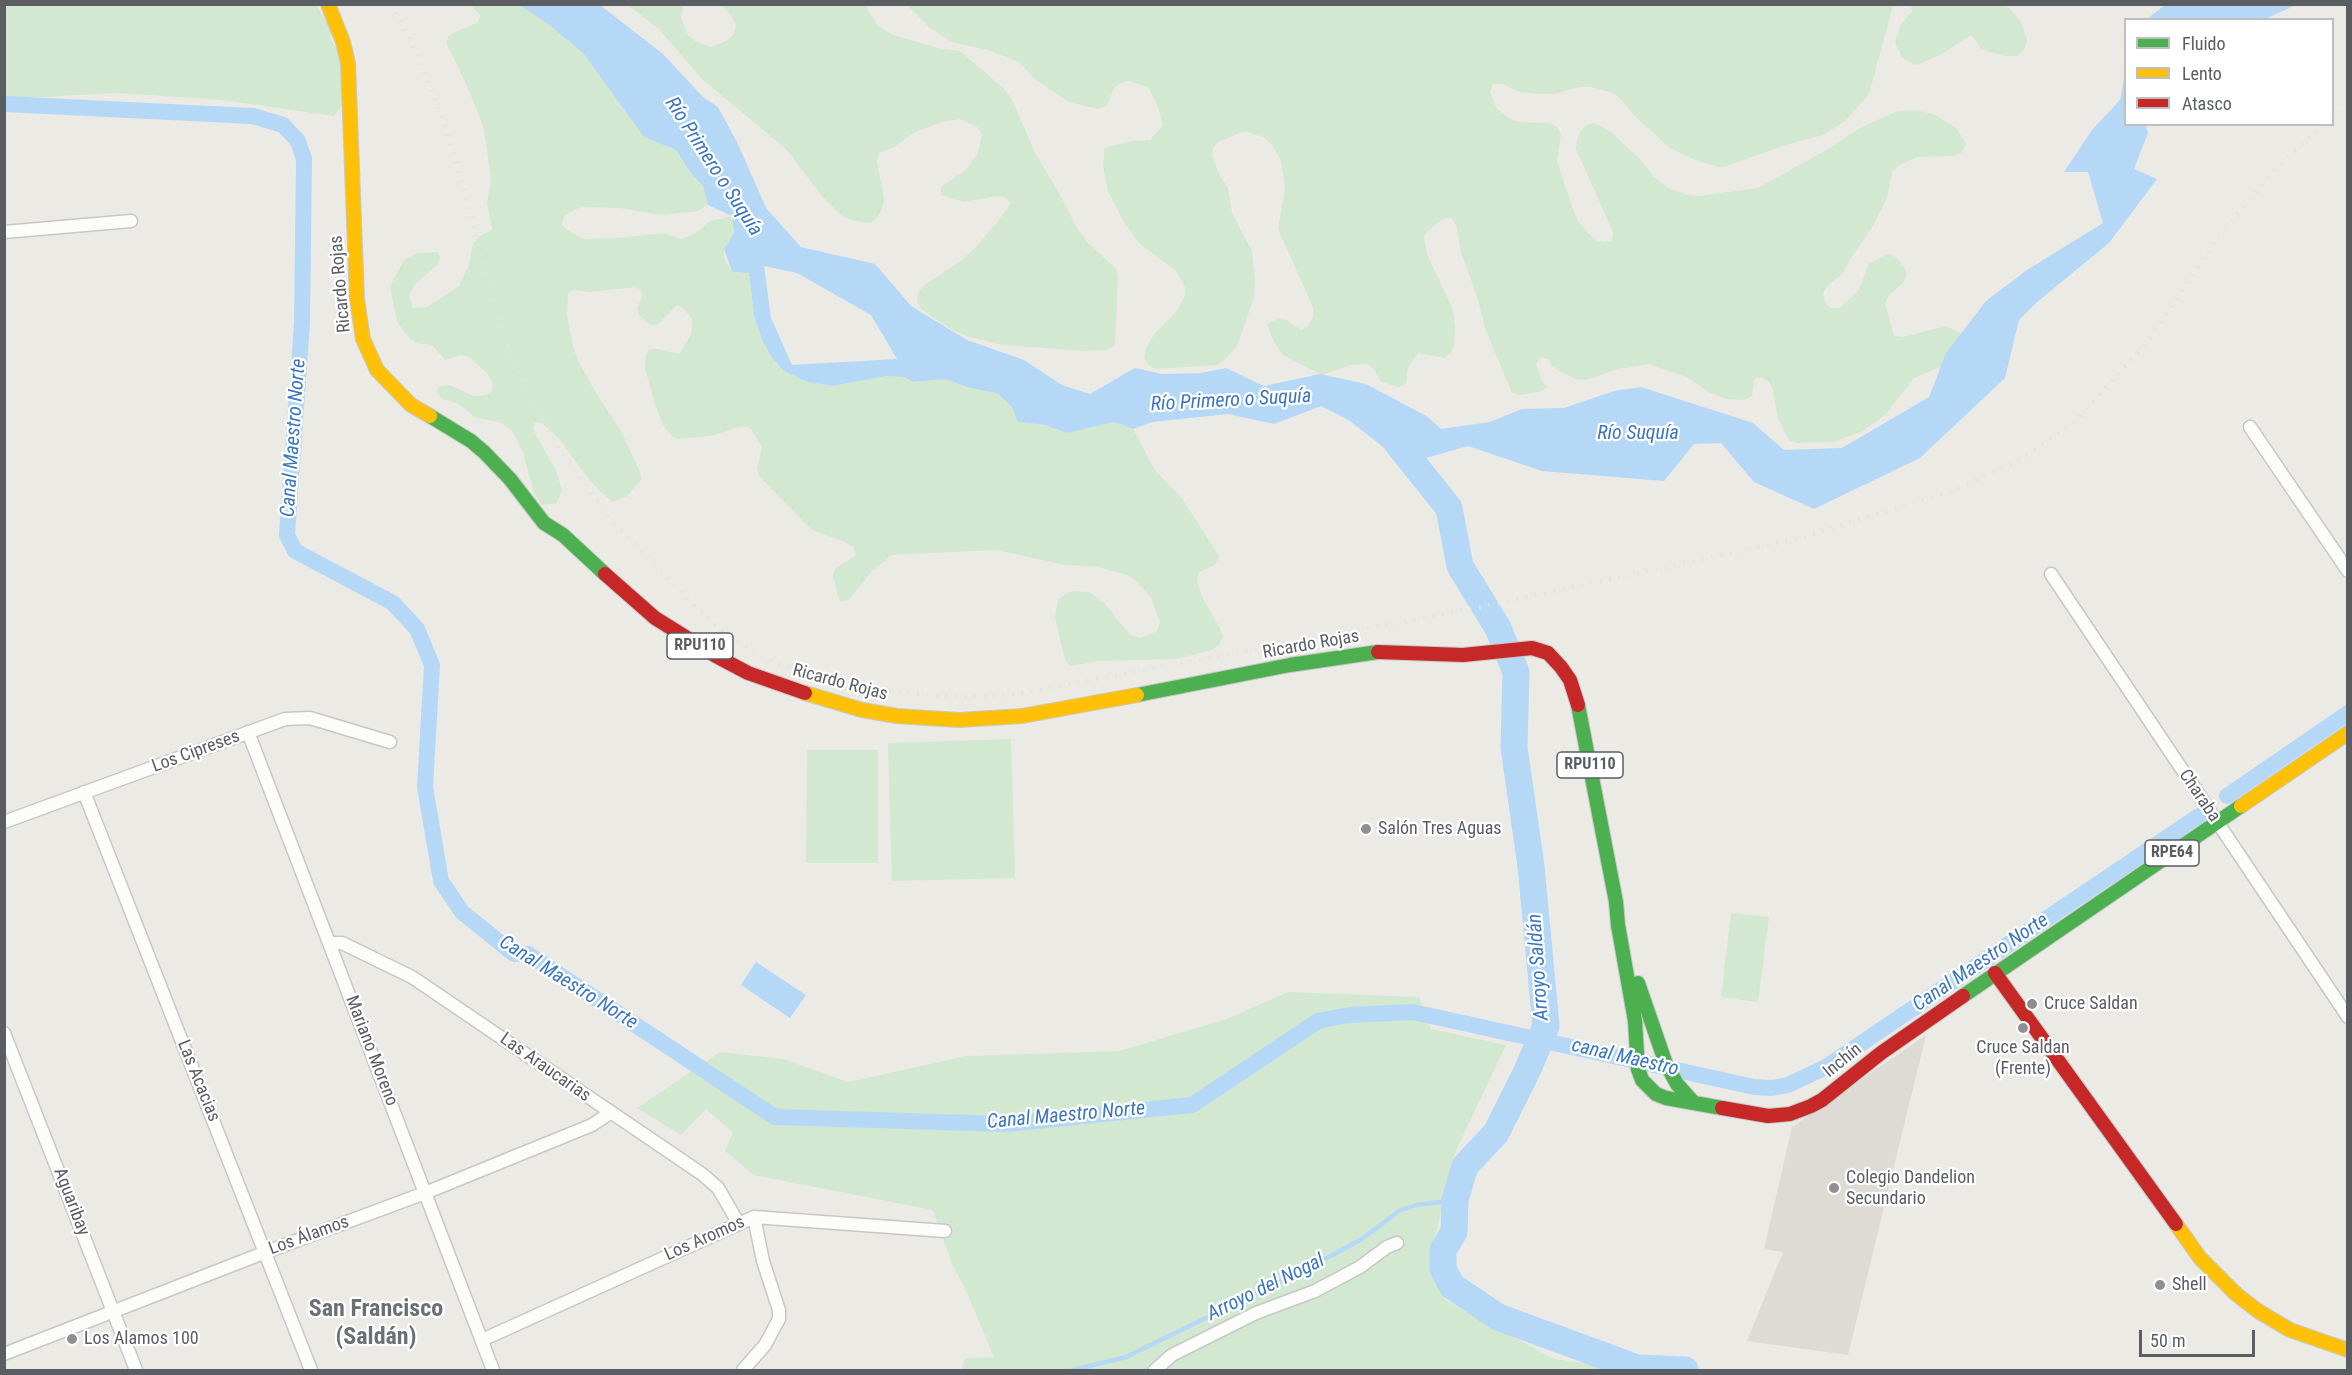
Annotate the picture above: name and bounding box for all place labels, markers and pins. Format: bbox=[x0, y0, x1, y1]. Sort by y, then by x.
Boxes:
place label: Salón Tres Aguas bbox=[1378, 818, 1502, 840]
marker: Salón Tres Aguas bbox=[1359, 822, 1373, 836]
place label: Cruce Saldan bbox=[2044, 993, 2138, 1015]
marker: Cruce Saldan bbox=[2025, 997, 2039, 1011]
marker: Cruce Saldan (Frente) bbox=[2016, 1021, 2030, 1035]
place label: Cruce Saldan (Frente) bbox=[1976, 1037, 2070, 1080]
place label: Colegio Dandelion Secundario bbox=[1846, 1167, 1975, 1210]
marker: Colegio Dandelion Secundario bbox=[1827, 1181, 1841, 1195]
place label: Shell bbox=[2172, 1274, 2207, 1296]
marker: Shell bbox=[2153, 1278, 2167, 1292]
place label: Los Alamos 100 bbox=[84, 1328, 199, 1350]
marker: Los Alamos 100 bbox=[65, 1332, 79, 1346]

